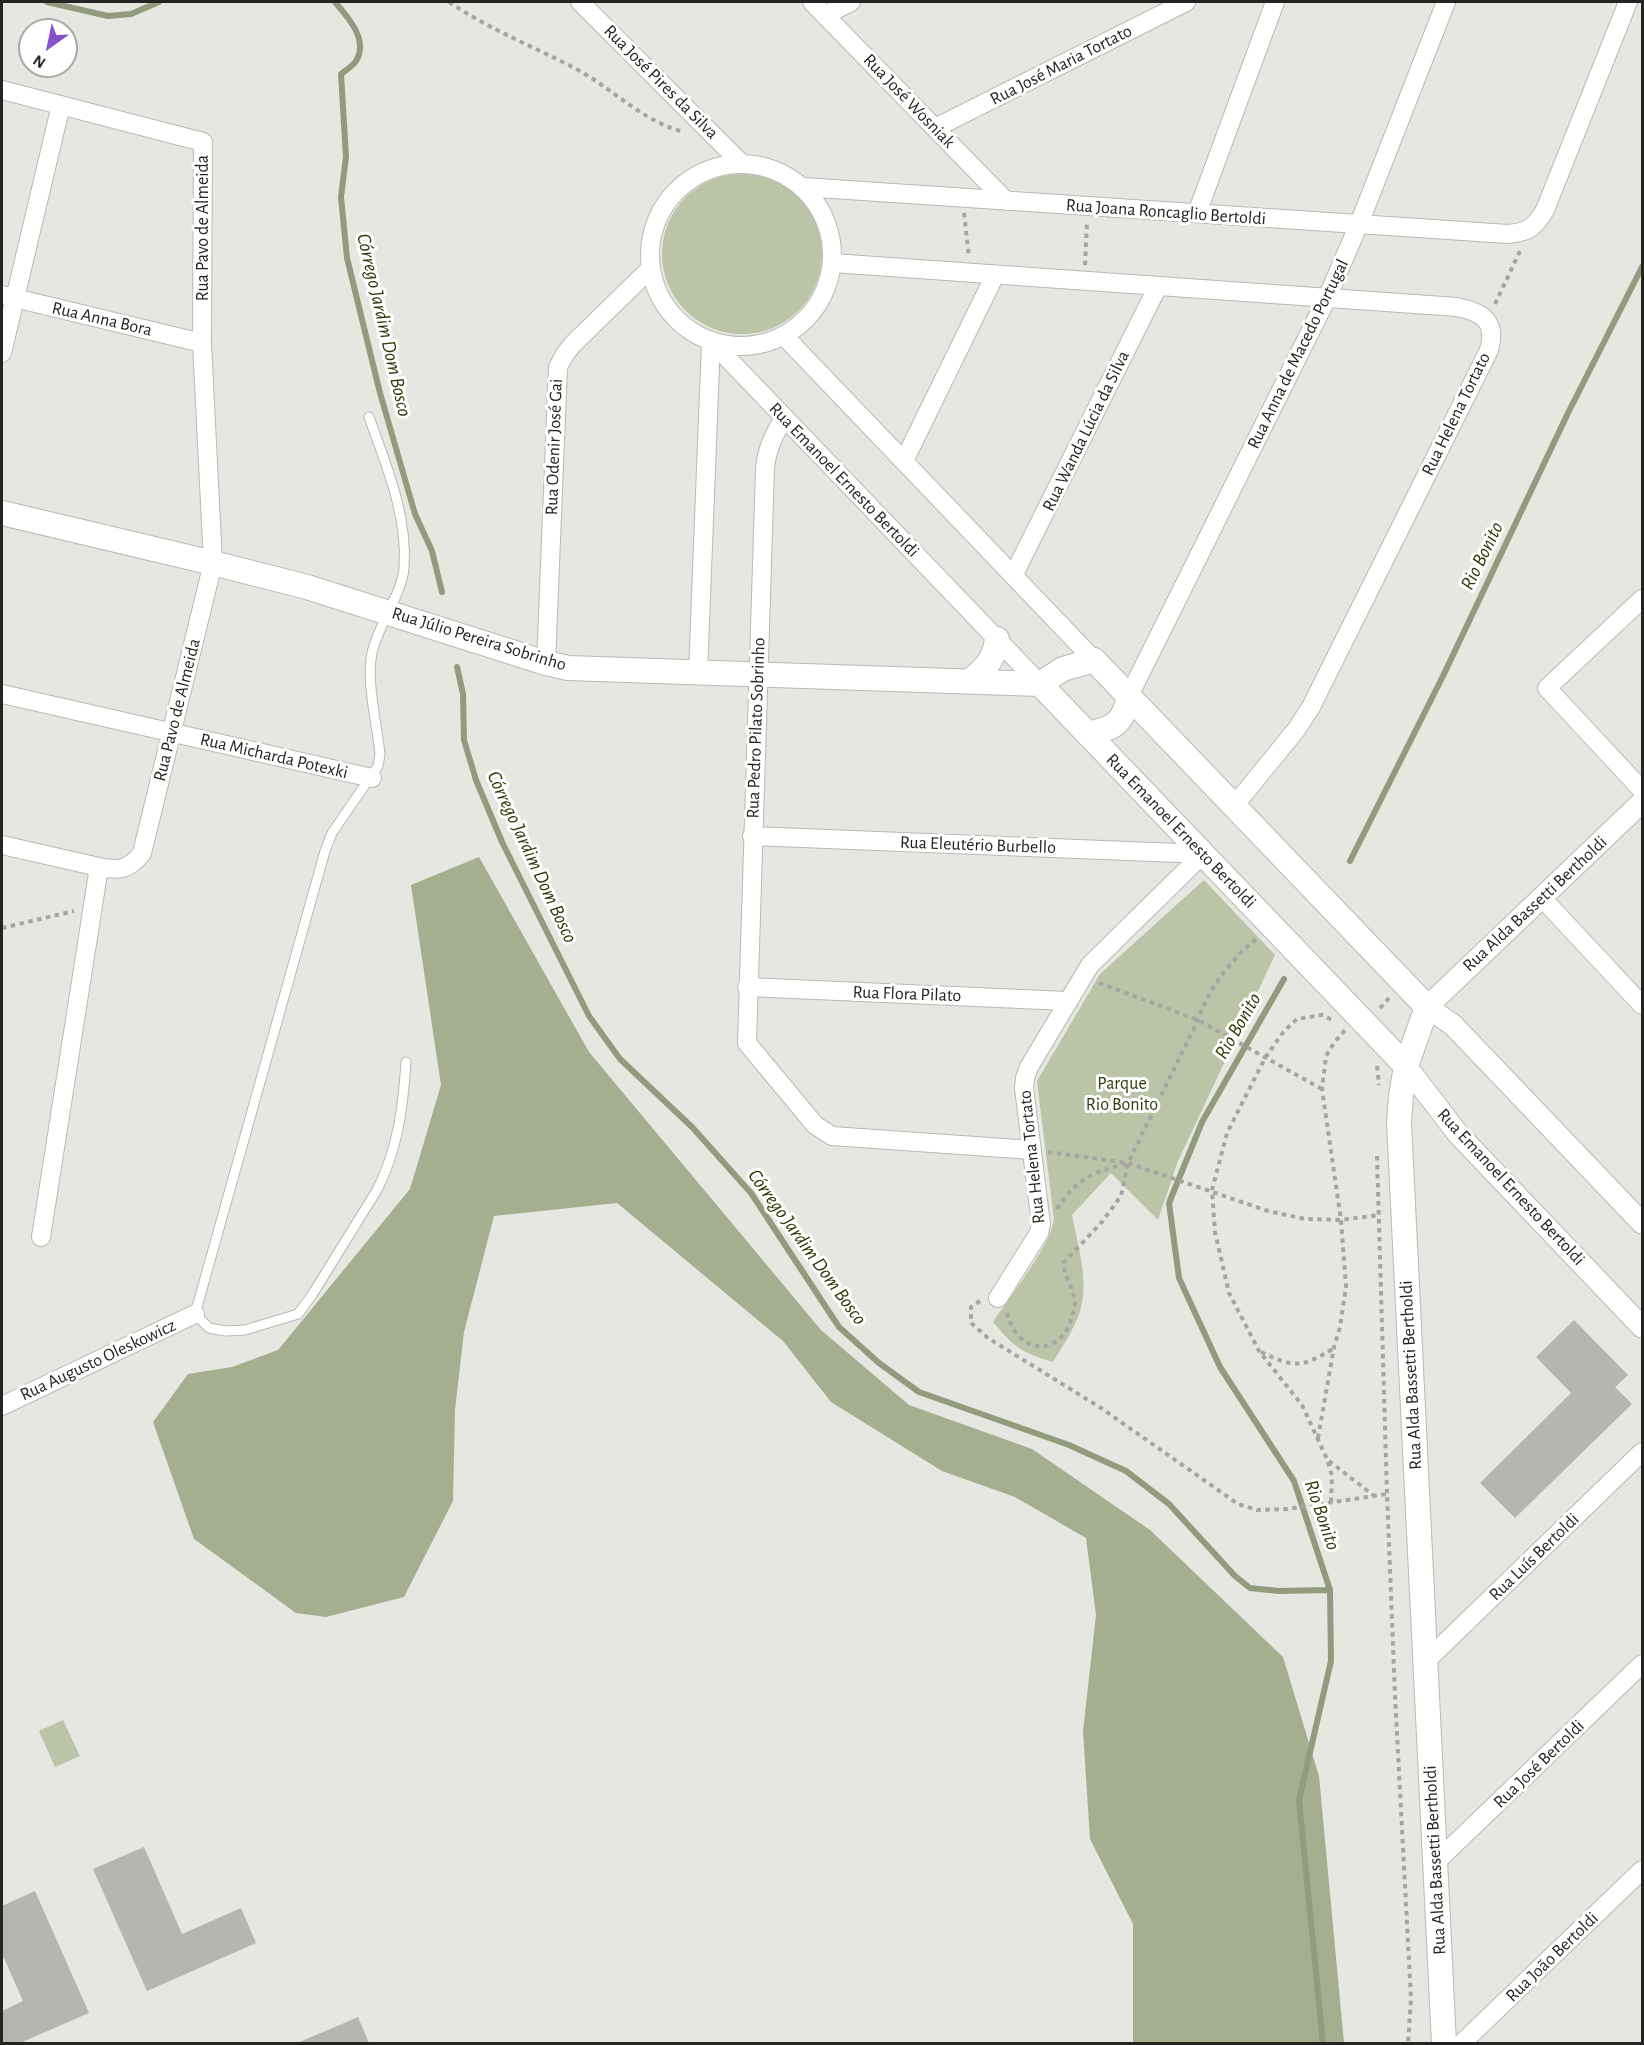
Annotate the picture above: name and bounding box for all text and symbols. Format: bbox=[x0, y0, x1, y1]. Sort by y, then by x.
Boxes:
north arrow bbox=[18, 18, 78, 78]
street label: Rua José Pires da Silva bbox=[599, 20, 723, 144]
street label: Rua José Maria Tortato bbox=[987, 20, 1135, 110]
street label: Rua José Wosniak bbox=[858, 49, 960, 153]
text: N bbox=[30, 52, 48, 71]
street label: Rua Pavo de Almeida bbox=[192, 155, 214, 301]
street label: Rua Joana Roncaglio Bertoldi bbox=[1065, 194, 1267, 230]
water label: Córrego Jardim Dom Bosco bbox=[351, 231, 417, 419]
street label: Rua Anna de Macedo Portugal bbox=[1243, 256, 1353, 452]
street label: Rua Anna Bora bbox=[50, 297, 154, 341]
street label: Rua Wanda Lúcia da Silva bbox=[1038, 347, 1134, 515]
street label: Rua Helena Tortato bbox=[1417, 349, 1495, 479]
street label: Rua Odenir José Gai bbox=[541, 378, 567, 516]
street label: Rua Emanoel Ernesto Bertoldi bbox=[764, 398, 924, 562]
water label: Rio Bonito bbox=[1455, 518, 1509, 594]
street label: Rua Júlio Pereira Sobrinho bbox=[389, 602, 569, 676]
street label: Rua Pavo de Almeida bbox=[149, 636, 205, 784]
street label: Rua Pedro Pilato Sobrinho bbox=[742, 637, 770, 819]
street label: Rua Micharda Potexki bbox=[198, 728, 350, 784]
street label: Rua Emanoel Ernesto Bertoldi bbox=[1101, 749, 1261, 913]
water label: Córrego Jardim Dom Bosco bbox=[482, 767, 582, 947]
street label: Rua Eleutério Burbello bbox=[900, 831, 1056, 859]
street label: Rua Alda Bassetti Bertholdi bbox=[1458, 831, 1612, 977]
street label: Rua Flora Pilato bbox=[852, 981, 962, 1007]
water label: Rio Bonito bbox=[1209, 989, 1267, 1063]
park label: Parque Rio Bonito bbox=[1086, 1073, 1158, 1116]
street label: Rua Helena Tortato bbox=[1014, 1089, 1050, 1225]
street label: Rua Emanoel Ernesto Bertoldi bbox=[1433, 1104, 1589, 1270]
water label: Córrego Jardim Dom Bosco bbox=[742, 1164, 872, 1330]
street label: Rua Alda Bassetti Bertholdi bbox=[1395, 1280, 1427, 1470]
street label: Rua Augusto Oleskowicz bbox=[17, 1314, 179, 1406]
water label: Rio Bonito bbox=[1299, 1477, 1345, 1553]
street label: Rua Luís Bertoldi bbox=[1484, 1509, 1584, 1605]
street label: Rua José Bertoldi bbox=[1489, 1715, 1589, 1813]
street label: Rua Alda Bassetti Bertholdi bbox=[1419, 1765, 1451, 1955]
street label: Rua João Bertoldi bbox=[1501, 1907, 1603, 2007]

